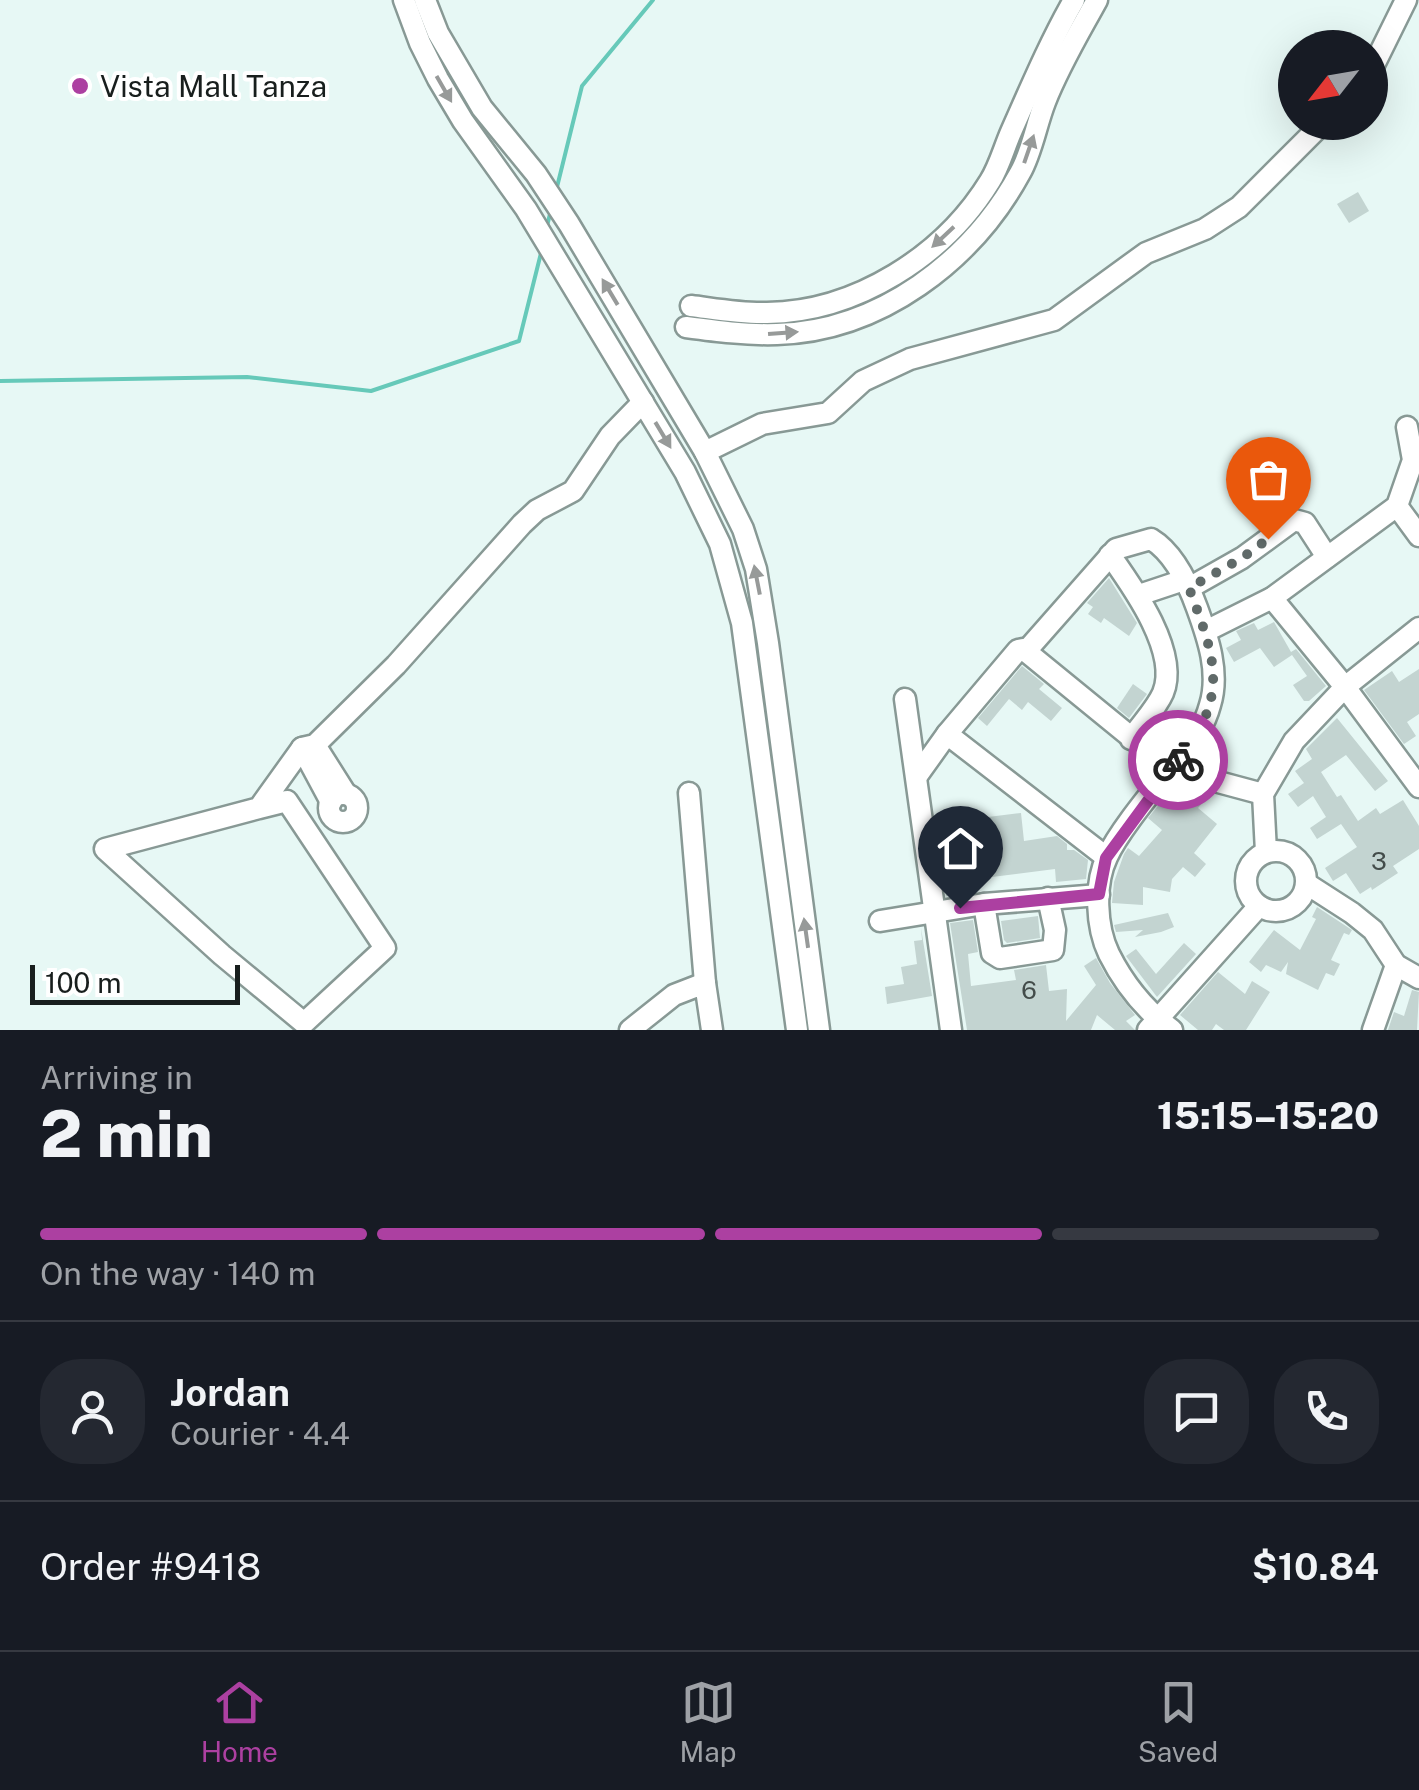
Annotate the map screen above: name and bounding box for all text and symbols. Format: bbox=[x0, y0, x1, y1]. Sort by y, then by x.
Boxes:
north arrow bbox=[1278, 30, 1388, 140]
map controls bbox=[1278, 30, 1388, 140]
place label: Vista Mall Tanza bbox=[100, 68, 327, 104]
one-way arrow bbox=[435, 74, 452, 103]
marker: Vista Mall Tanza bbox=[69, 75, 91, 97]
one-way arrow bbox=[1023, 134, 1038, 164]
one-way arrow bbox=[932, 225, 956, 248]
one-way arrow bbox=[602, 278, 619, 306]
one-way arrow bbox=[767, 324, 799, 340]
one-way arrow bbox=[654, 421, 671, 449]
pin bbox=[1226, 437, 1311, 540]
icon: bag bbox=[1241, 452, 1296, 507]
one-way arrow bbox=[749, 564, 764, 596]
courier bbox=[1128, 710, 1228, 810]
icon: bike bbox=[1151, 733, 1206, 788]
pin bbox=[918, 806, 1003, 909]
icon: home bbox=[933, 821, 988, 876]
house number: 3 bbox=[1371, 846, 1387, 876]
one-way arrow bbox=[797, 917, 813, 949]
scale bar bbox=[30, 960, 240, 1004]
text: 100 m bbox=[45, 966, 122, 999]
house number: 6 bbox=[1021, 975, 1037, 1005]
text: Arriving in bbox=[40, 1059, 193, 1096]
text: 15:15–15:20 bbox=[1157, 1093, 1379, 1138]
text: 2 min bbox=[40, 1095, 213, 1172]
text: On the way · 140 m bbox=[40, 1255, 316, 1292]
button: person bbox=[40, 1359, 145, 1464]
button: chat bbox=[1144, 1359, 1249, 1464]
button: phone bbox=[1274, 1359, 1379, 1464]
text: Jordan bbox=[170, 1370, 290, 1415]
text: Courier · 4.4 bbox=[170, 1415, 350, 1452]
text: Order #9418 bbox=[40, 1544, 261, 1589]
text: $10.84 bbox=[1252, 1544, 1379, 1589]
tab: Home bbox=[201, 1675, 278, 1768]
tab: Map bbox=[680, 1675, 736, 1768]
tab: Saved bbox=[1138, 1675, 1218, 1768]

